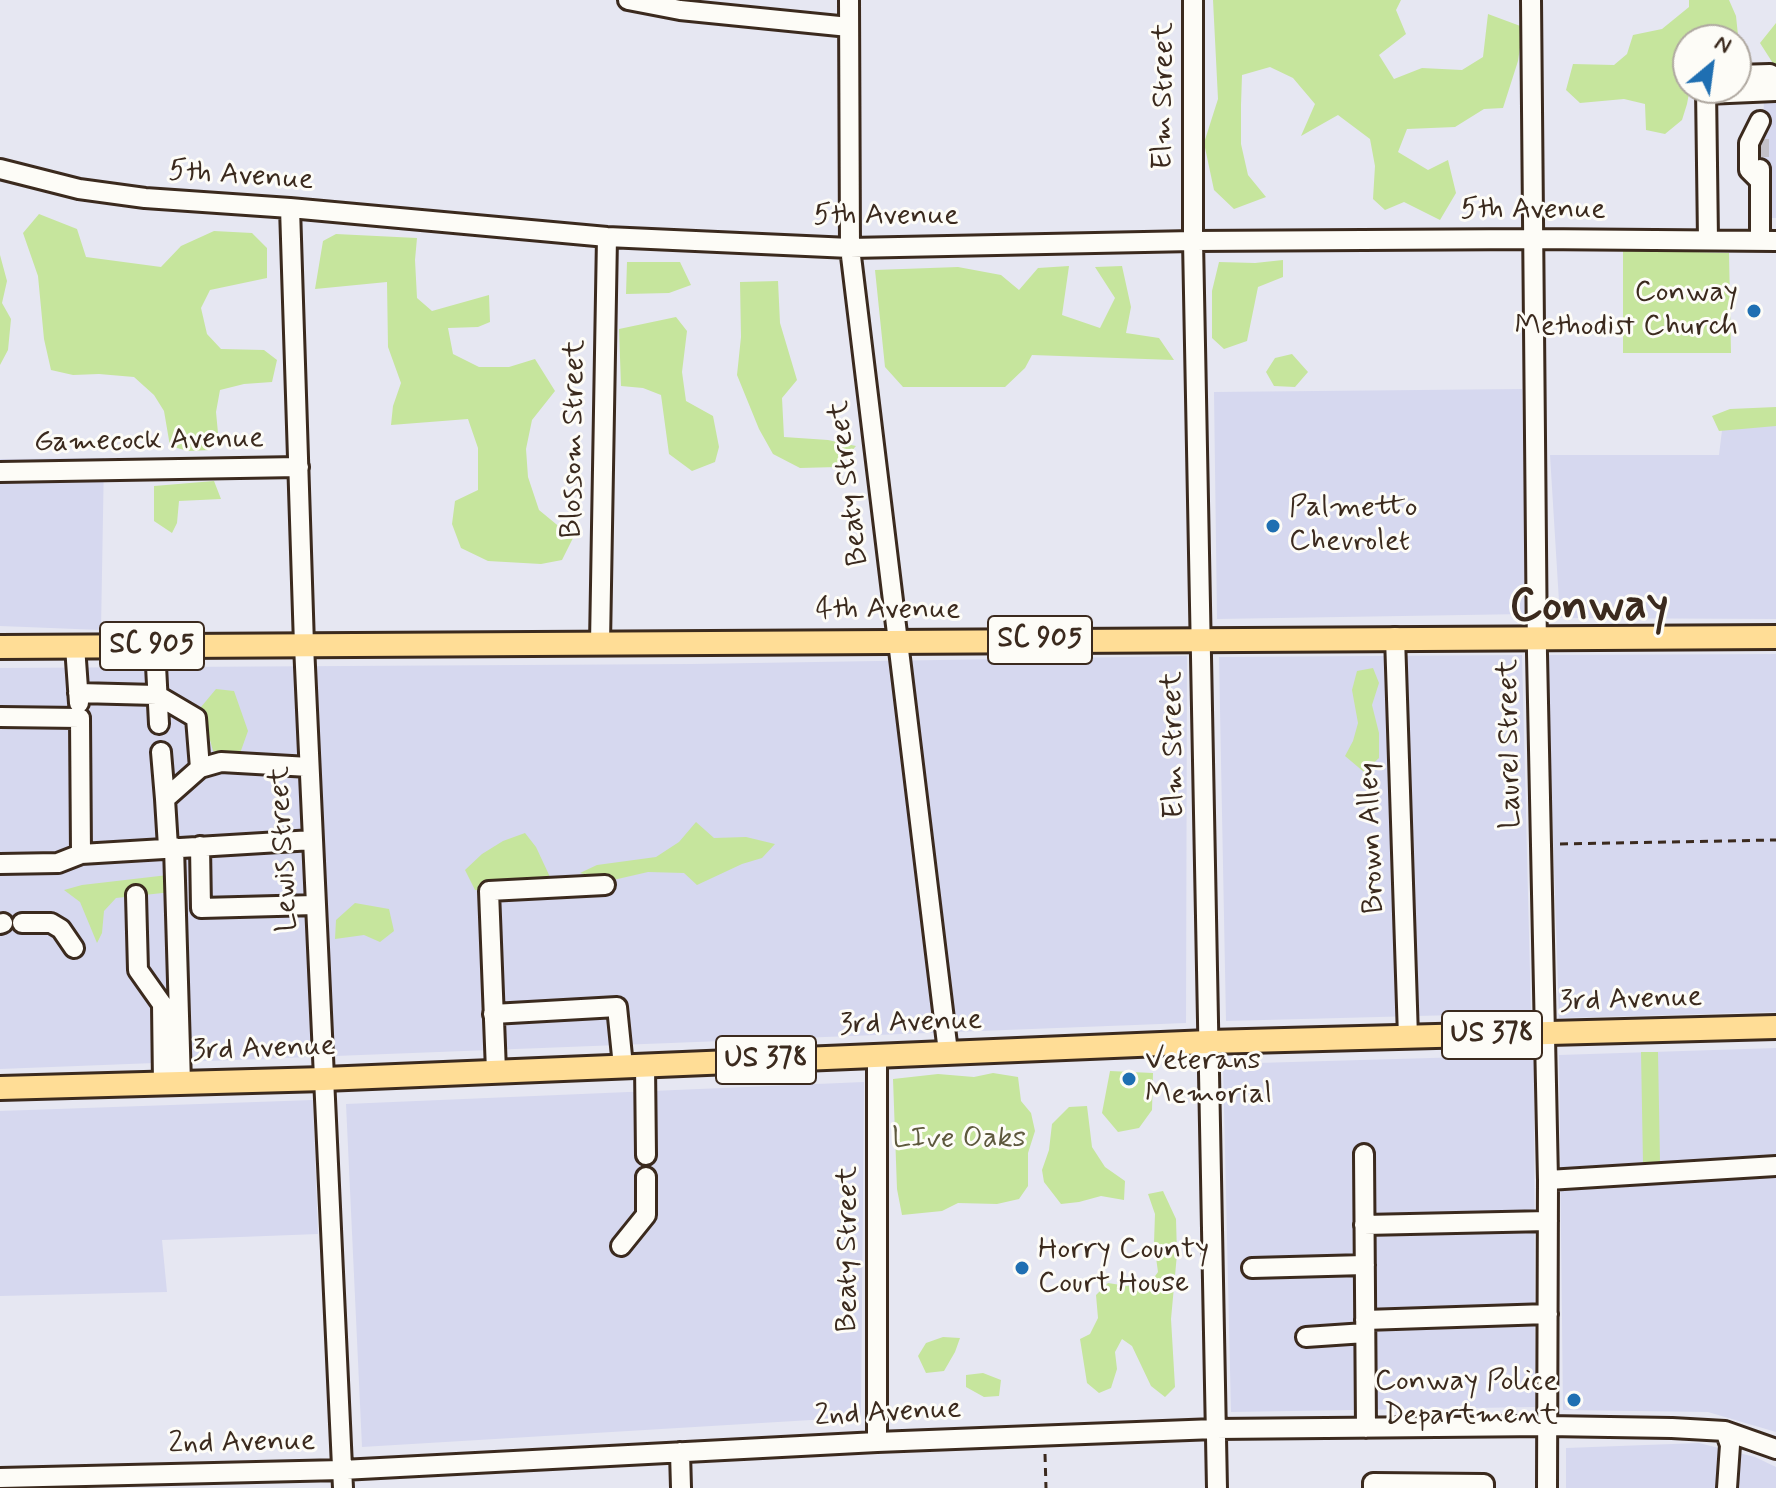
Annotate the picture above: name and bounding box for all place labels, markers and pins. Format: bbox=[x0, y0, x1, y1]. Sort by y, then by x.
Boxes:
place label: Conway Methodist Church bbox=[1514, 276, 1738, 346]
marker: Conway Methodist Church bbox=[1745, 302, 1763, 320]
place label: Palmetto Chevrolet bbox=[1289, 491, 1417, 562]
marker: Palmetto Chevrolet bbox=[1264, 517, 1282, 535]
place label: Veterans Memorial bbox=[1145, 1044, 1272, 1114]
marker: Veterans Memorial bbox=[1120, 1070, 1138, 1088]
place label: Horry County Court House bbox=[1038, 1233, 1209, 1304]
marker: Horry County Court House bbox=[1013, 1259, 1031, 1277]
place label: Conway Police Department bbox=[1375, 1365, 1558, 1436]
marker: Conway Police Department bbox=[1565, 1391, 1583, 1409]

